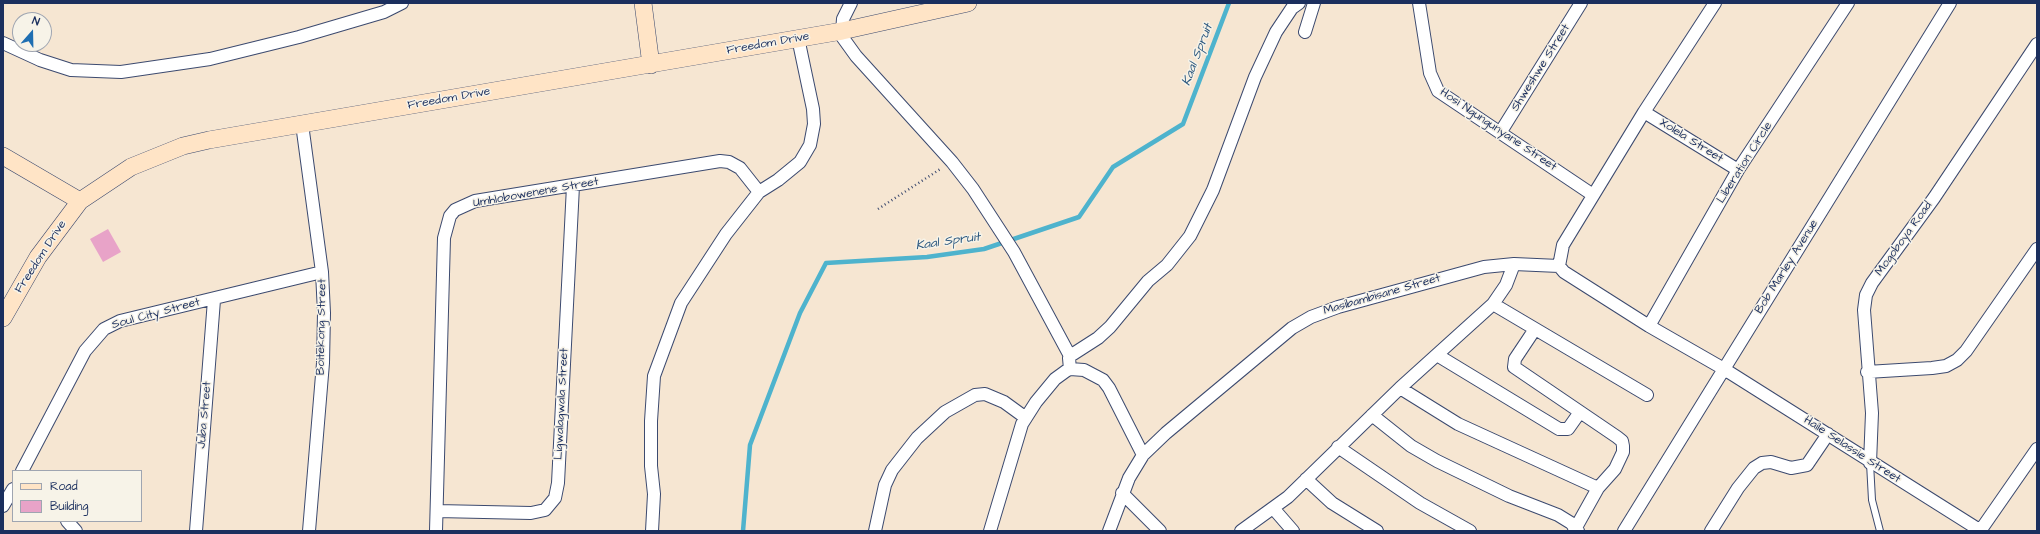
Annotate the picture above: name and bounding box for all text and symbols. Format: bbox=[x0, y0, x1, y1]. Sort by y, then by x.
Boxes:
north arrow bbox=[12, 12, 52, 52]
text: N bbox=[30, 13, 42, 29]
water label: Kaal Spruit bbox=[1179, 22, 1217, 88]
street label: Shweshwe Street bbox=[1508, 22, 1574, 114]
street label: Freedom Drive bbox=[725, 30, 811, 58]
street label: Freedom Drive bbox=[406, 85, 492, 113]
street label: Hosi Ngungunyane Street bbox=[1437, 86, 1559, 174]
street label: Xolela Street bbox=[1657, 116, 1725, 166]
street label: Liberation Circle bbox=[1714, 120, 1776, 206]
street label: Umhlobowenene Street bbox=[472, 175, 600, 211]
street label: Mogoboya Road bbox=[1872, 199, 1936, 279]
street label: Bob Marley Avenue bbox=[1752, 217, 1822, 317]
street label: Freedom Drive bbox=[12, 218, 70, 296]
water label: Kaal Spruit bbox=[915, 230, 981, 254]
street label: Masibambisane Street bbox=[1322, 271, 1442, 319]
street label: Boitekong Street bbox=[314, 279, 330, 375]
street label: Soul City Street bbox=[110, 295, 202, 333]
street label: Ligwalagwala Street bbox=[552, 348, 572, 460]
street label: Juba Street bbox=[195, 381, 215, 449]
street label: Haile Selassie Street bbox=[1801, 413, 1903, 487]
legend bbox=[12, 470, 142, 522]
text: Road bbox=[50, 478, 78, 495]
text: Building bbox=[50, 498, 88, 515]

